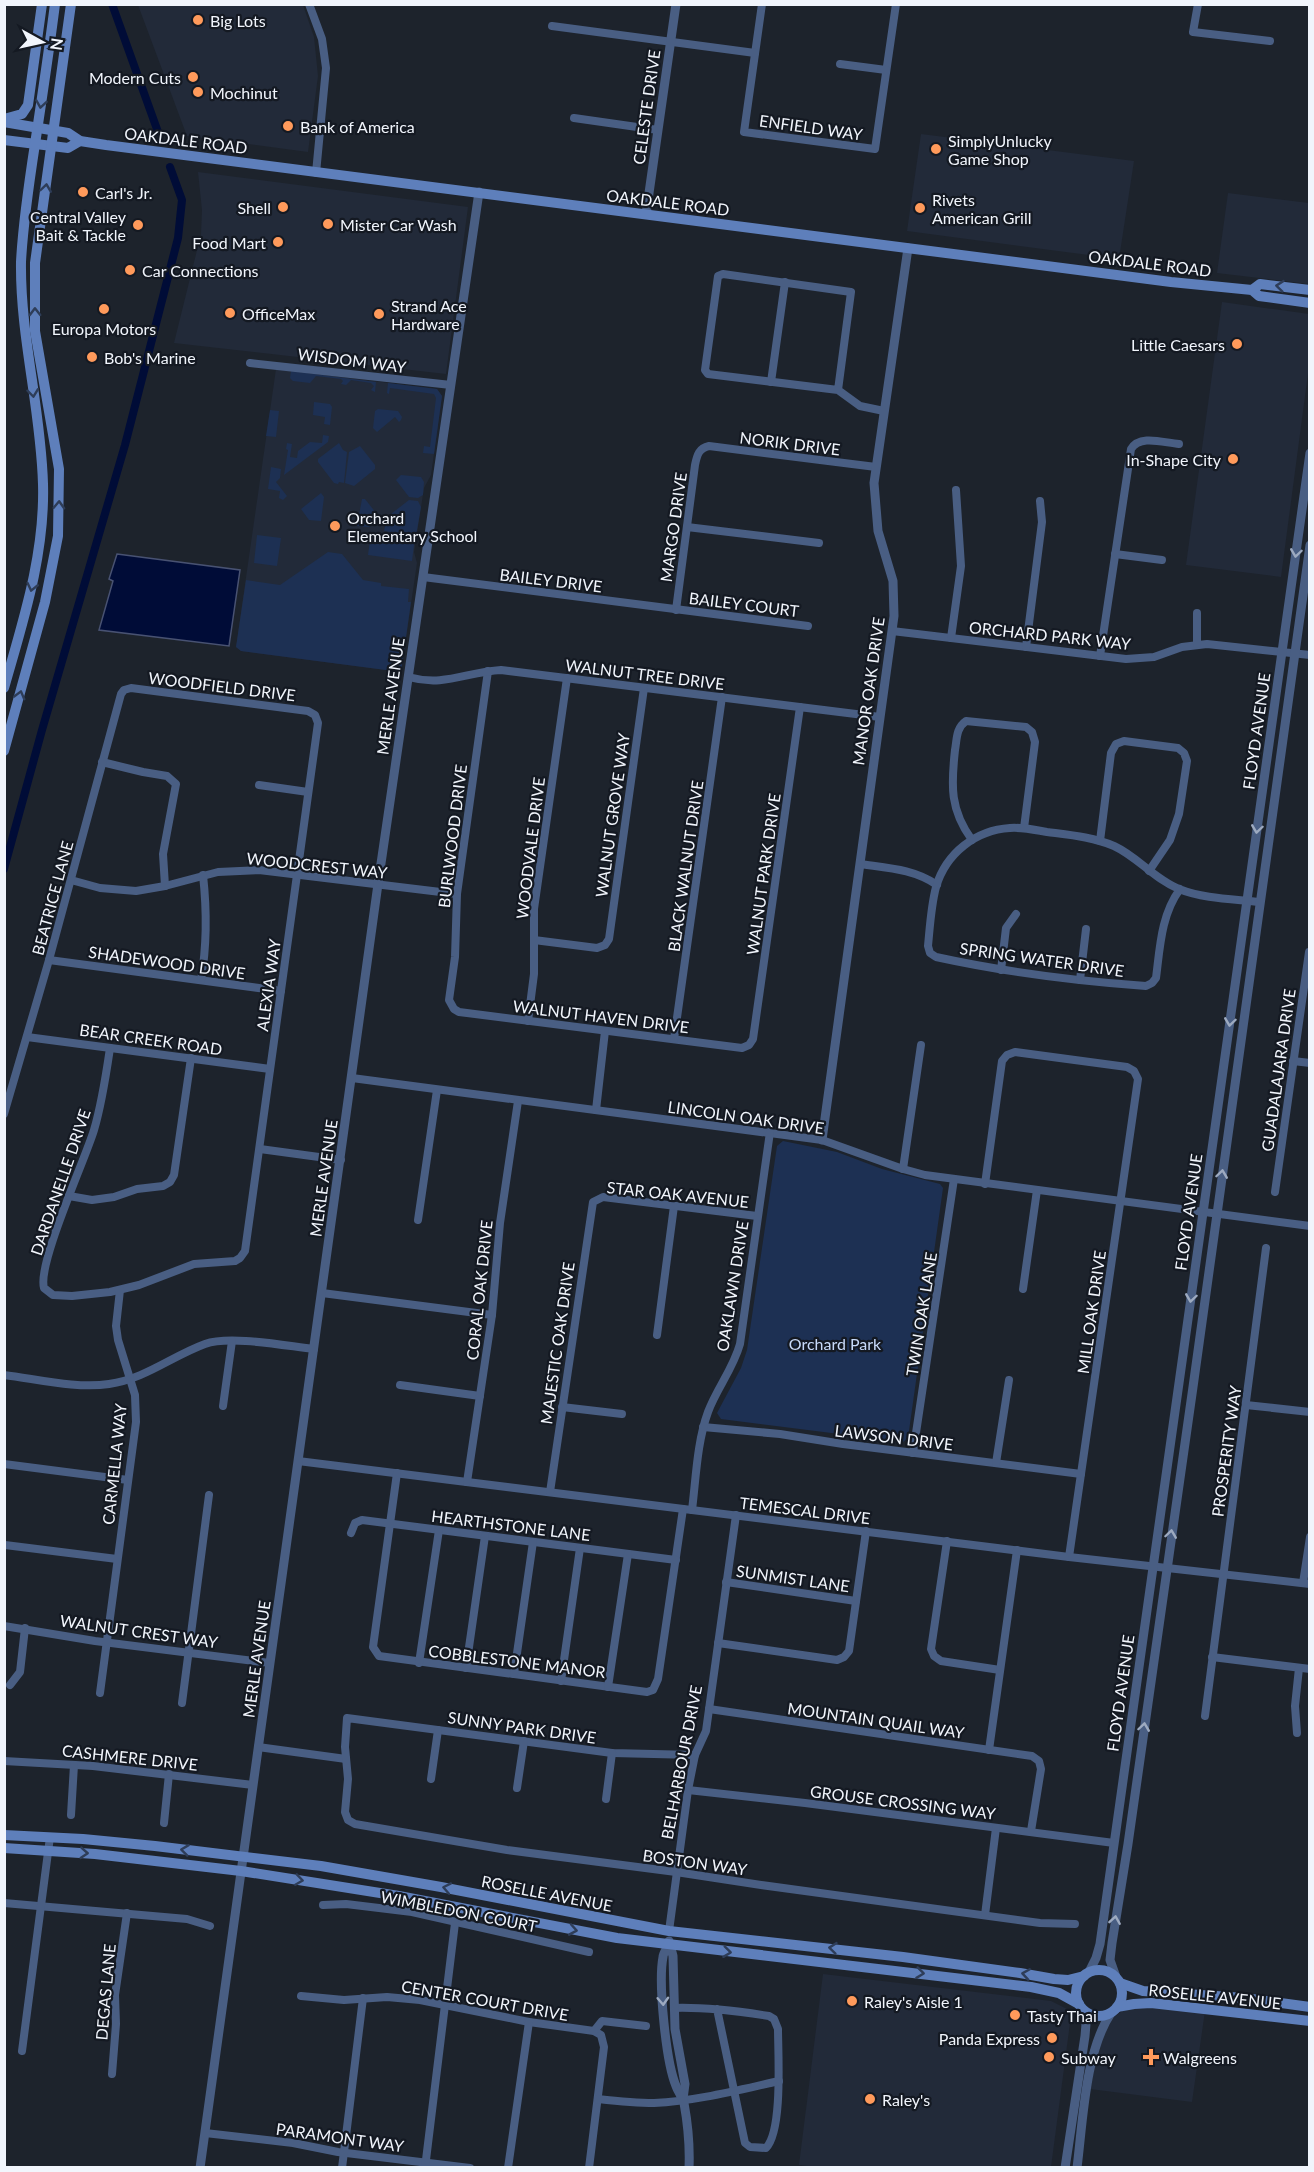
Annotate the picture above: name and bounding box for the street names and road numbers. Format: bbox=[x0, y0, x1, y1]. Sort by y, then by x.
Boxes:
street label: CELESTE DRIVE bbox=[629, 48, 663, 166]
street label: ENFIELD WAY bbox=[758, 110, 864, 144]
street label: OAKDALE ROAD bbox=[124, 123, 248, 157]
street label: OAKDALE ROAD bbox=[606, 185, 730, 219]
street label: OAKDALE ROAD bbox=[1088, 246, 1212, 280]
street label: WISDOM WAY bbox=[297, 344, 407, 376]
street label: NORIK DRIVE bbox=[739, 427, 841, 459]
street label: MARGO DRIVE bbox=[656, 471, 690, 583]
street label: BAILEY DRIVE bbox=[499, 564, 603, 596]
street label: BAILEY COURT bbox=[688, 588, 801, 620]
street label: MANOR OAK DRIVE bbox=[848, 616, 888, 766]
street label: ORCHARD PARK WAY bbox=[968, 617, 1132, 653]
street label: MERLE AVENUE bbox=[372, 636, 408, 756]
street label: WALNUT TREE DRIVE bbox=[564, 655, 726, 693]
street label: WOODFIELD DRIVE bbox=[147, 668, 297, 704]
street label: FLOYD AVENUE bbox=[1238, 671, 1274, 791]
street label: WALNUT GROVE WAY bbox=[591, 732, 633, 898]
street label: BURLWOOD DRIVE bbox=[434, 763, 470, 909]
street label: WOODVALE DRIVE bbox=[512, 776, 548, 920]
street label: BLACK WALNUT DRIVE bbox=[664, 779, 706, 953]
street label: WALNUT PARK DRIVE bbox=[742, 792, 784, 956]
street label: BEATRICE LANE bbox=[28, 839, 76, 957]
street label: WOODCREST WAY bbox=[246, 848, 388, 882]
street label: ALEXIA WAY bbox=[252, 938, 284, 1032]
street label: SPRING WATER DRIVE bbox=[959, 938, 1125, 980]
street label: SHADEWOOD DRIVE bbox=[87, 942, 247, 982]
street label: GUADALAJARA DRIVE bbox=[1257, 987, 1299, 1153]
street label: WALNUT HAVEN DRIVE bbox=[512, 996, 690, 1036]
street label: BEAR CREEK ROAD bbox=[78, 1020, 224, 1058]
street label: LINCOLN OAK DRIVE bbox=[667, 1097, 825, 1137]
street label: DARDANELLE DRIVE bbox=[26, 1106, 94, 1258]
street label: MERLE AVENUE bbox=[305, 1118, 341, 1238]
street label: FLOYD AVENUE bbox=[1170, 1152, 1206, 1272]
street label: STAR OAK AVENUE bbox=[606, 1177, 750, 1211]
street label: CORAL OAK DRIVE bbox=[462, 1219, 496, 1361]
street label: OAKLAWN DRIVE bbox=[712, 1219, 752, 1353]
street label: MILL OAK DRIVE bbox=[1073, 1249, 1109, 1375]
street label: TWIN OAK LANE bbox=[902, 1251, 940, 1377]
street label: MAJESTIC OAK DRIVE bbox=[536, 1261, 578, 1425]
street label: PROSPERITY WAY bbox=[1207, 1384, 1245, 1518]
street label: CARMELLA WAY bbox=[98, 1402, 130, 1526]
street label: LAWSON DRIVE bbox=[834, 1420, 954, 1454]
street label: TEMESCAL DRIVE bbox=[739, 1493, 871, 1527]
street label: HEARTHSTONE LANE bbox=[430, 1506, 592, 1544]
street label: SUNMIST LANE bbox=[735, 1561, 851, 1595]
street label: MERLE AVENUE bbox=[238, 1599, 274, 1719]
street label: WALNUT CREST WAY bbox=[59, 1611, 219, 1651]
street label: FLOYD AVENUE bbox=[1102, 1633, 1138, 1753]
street label: COBBLESTONE MANOR bbox=[427, 1641, 607, 1681]
street label: BELHARBOUR DRIVE bbox=[657, 1683, 705, 1841]
street label: MOUNTAIN QUAIL WAY bbox=[786, 1698, 966, 1742]
street label: SUNNY PARK DRIVE bbox=[447, 1707, 597, 1747]
street label: CASHMERE DRIVE bbox=[61, 1740, 199, 1774]
street label: GROUSE CROSSING WAY bbox=[809, 1781, 997, 1823]
street label: BOSTON WAY bbox=[642, 1845, 748, 1879]
street label: ROSELLE AVENUE bbox=[480, 1871, 614, 1915]
street label: WIMBLEDON COURT bbox=[379, 1886, 539, 1936]
street label: DEGAS LANE bbox=[91, 1943, 119, 2041]
street label: CENTER COURT DRIVE bbox=[400, 1976, 570, 2024]
street label: ROSELLE AVENUE bbox=[1148, 1980, 1282, 2012]
street label: PARAMONT WAY bbox=[275, 2119, 405, 2155]

